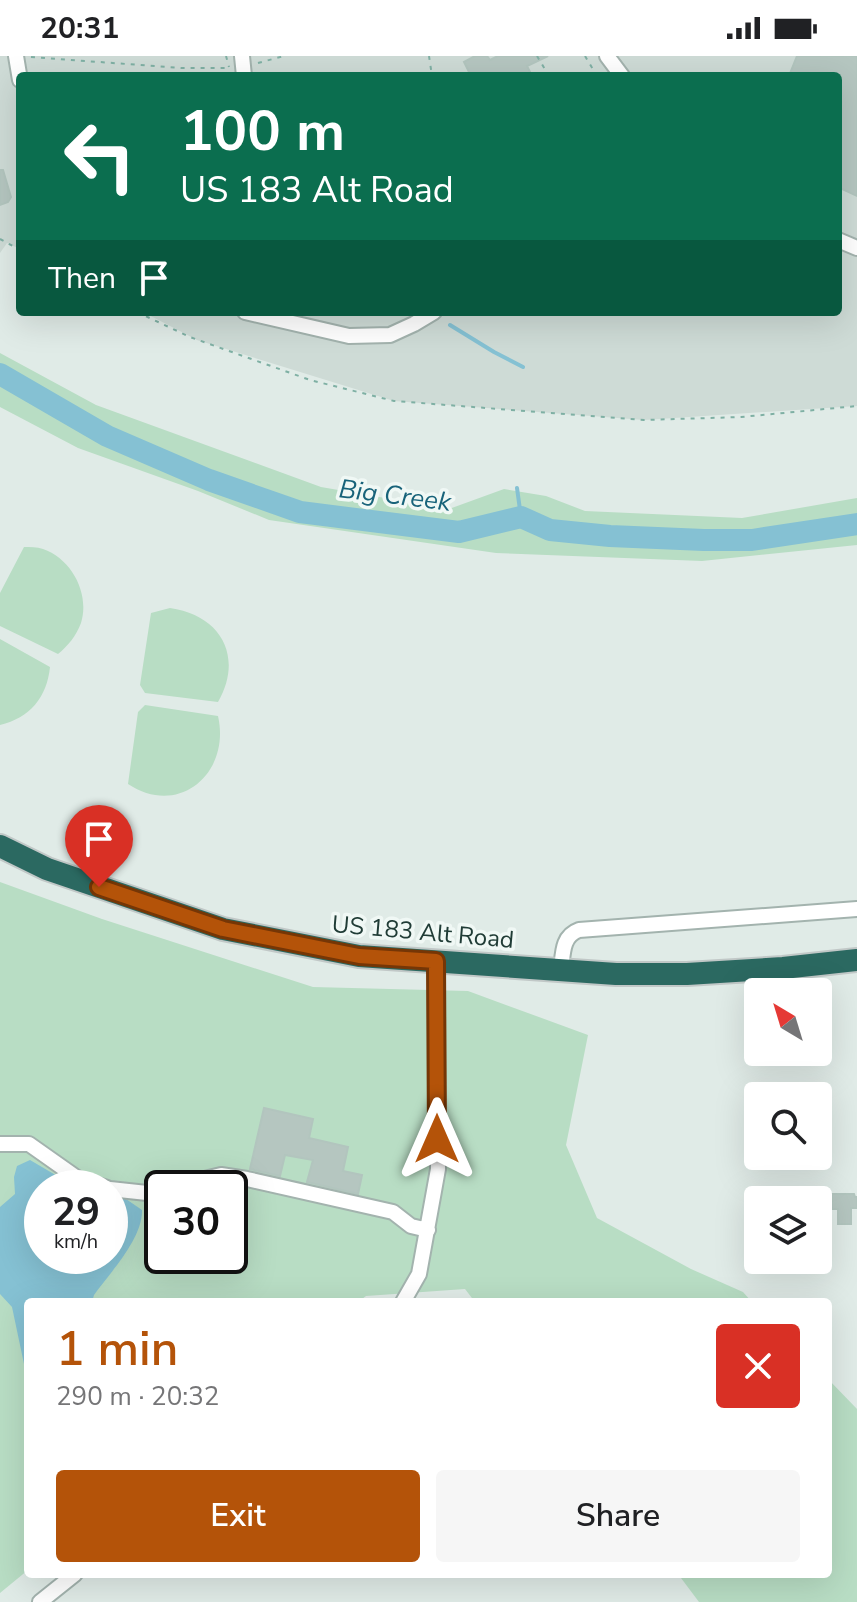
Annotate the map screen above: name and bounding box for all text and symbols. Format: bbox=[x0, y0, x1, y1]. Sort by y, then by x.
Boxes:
text: 20:31 bbox=[40, 8, 119, 49]
text: 100 m bbox=[180, 93, 345, 170]
icon: left bbox=[48, 104, 152, 208]
text: US 183 Alt Road bbox=[180, 166, 454, 215]
icon: arrive bbox=[132, 256, 176, 300]
text: Then bbox=[48, 258, 116, 299]
water label: Big Creek bbox=[337, 471, 454, 520]
pin bbox=[65, 805, 133, 887]
icon: arrive bbox=[77, 817, 121, 861]
street label: US 183 Alt Road bbox=[331, 908, 515, 956]
north arrow bbox=[744, 978, 832, 1066]
map controls bbox=[744, 978, 832, 1274]
button: search bbox=[744, 1082, 832, 1170]
position arrow bbox=[395, 1097, 479, 1181]
speed limit sign: 30 bbox=[144, 1170, 248, 1274]
text: 29 bbox=[52, 1185, 100, 1239]
button: layers bbox=[744, 1186, 832, 1274]
text: km/h bbox=[54, 1228, 98, 1255]
text: 1 min bbox=[56, 1316, 178, 1382]
button: close bbox=[716, 1324, 800, 1408]
text: 290 m · 20:32 bbox=[56, 1379, 219, 1414]
button: Exit bbox=[56, 1470, 420, 1562]
button: Share bbox=[436, 1470, 800, 1562]

